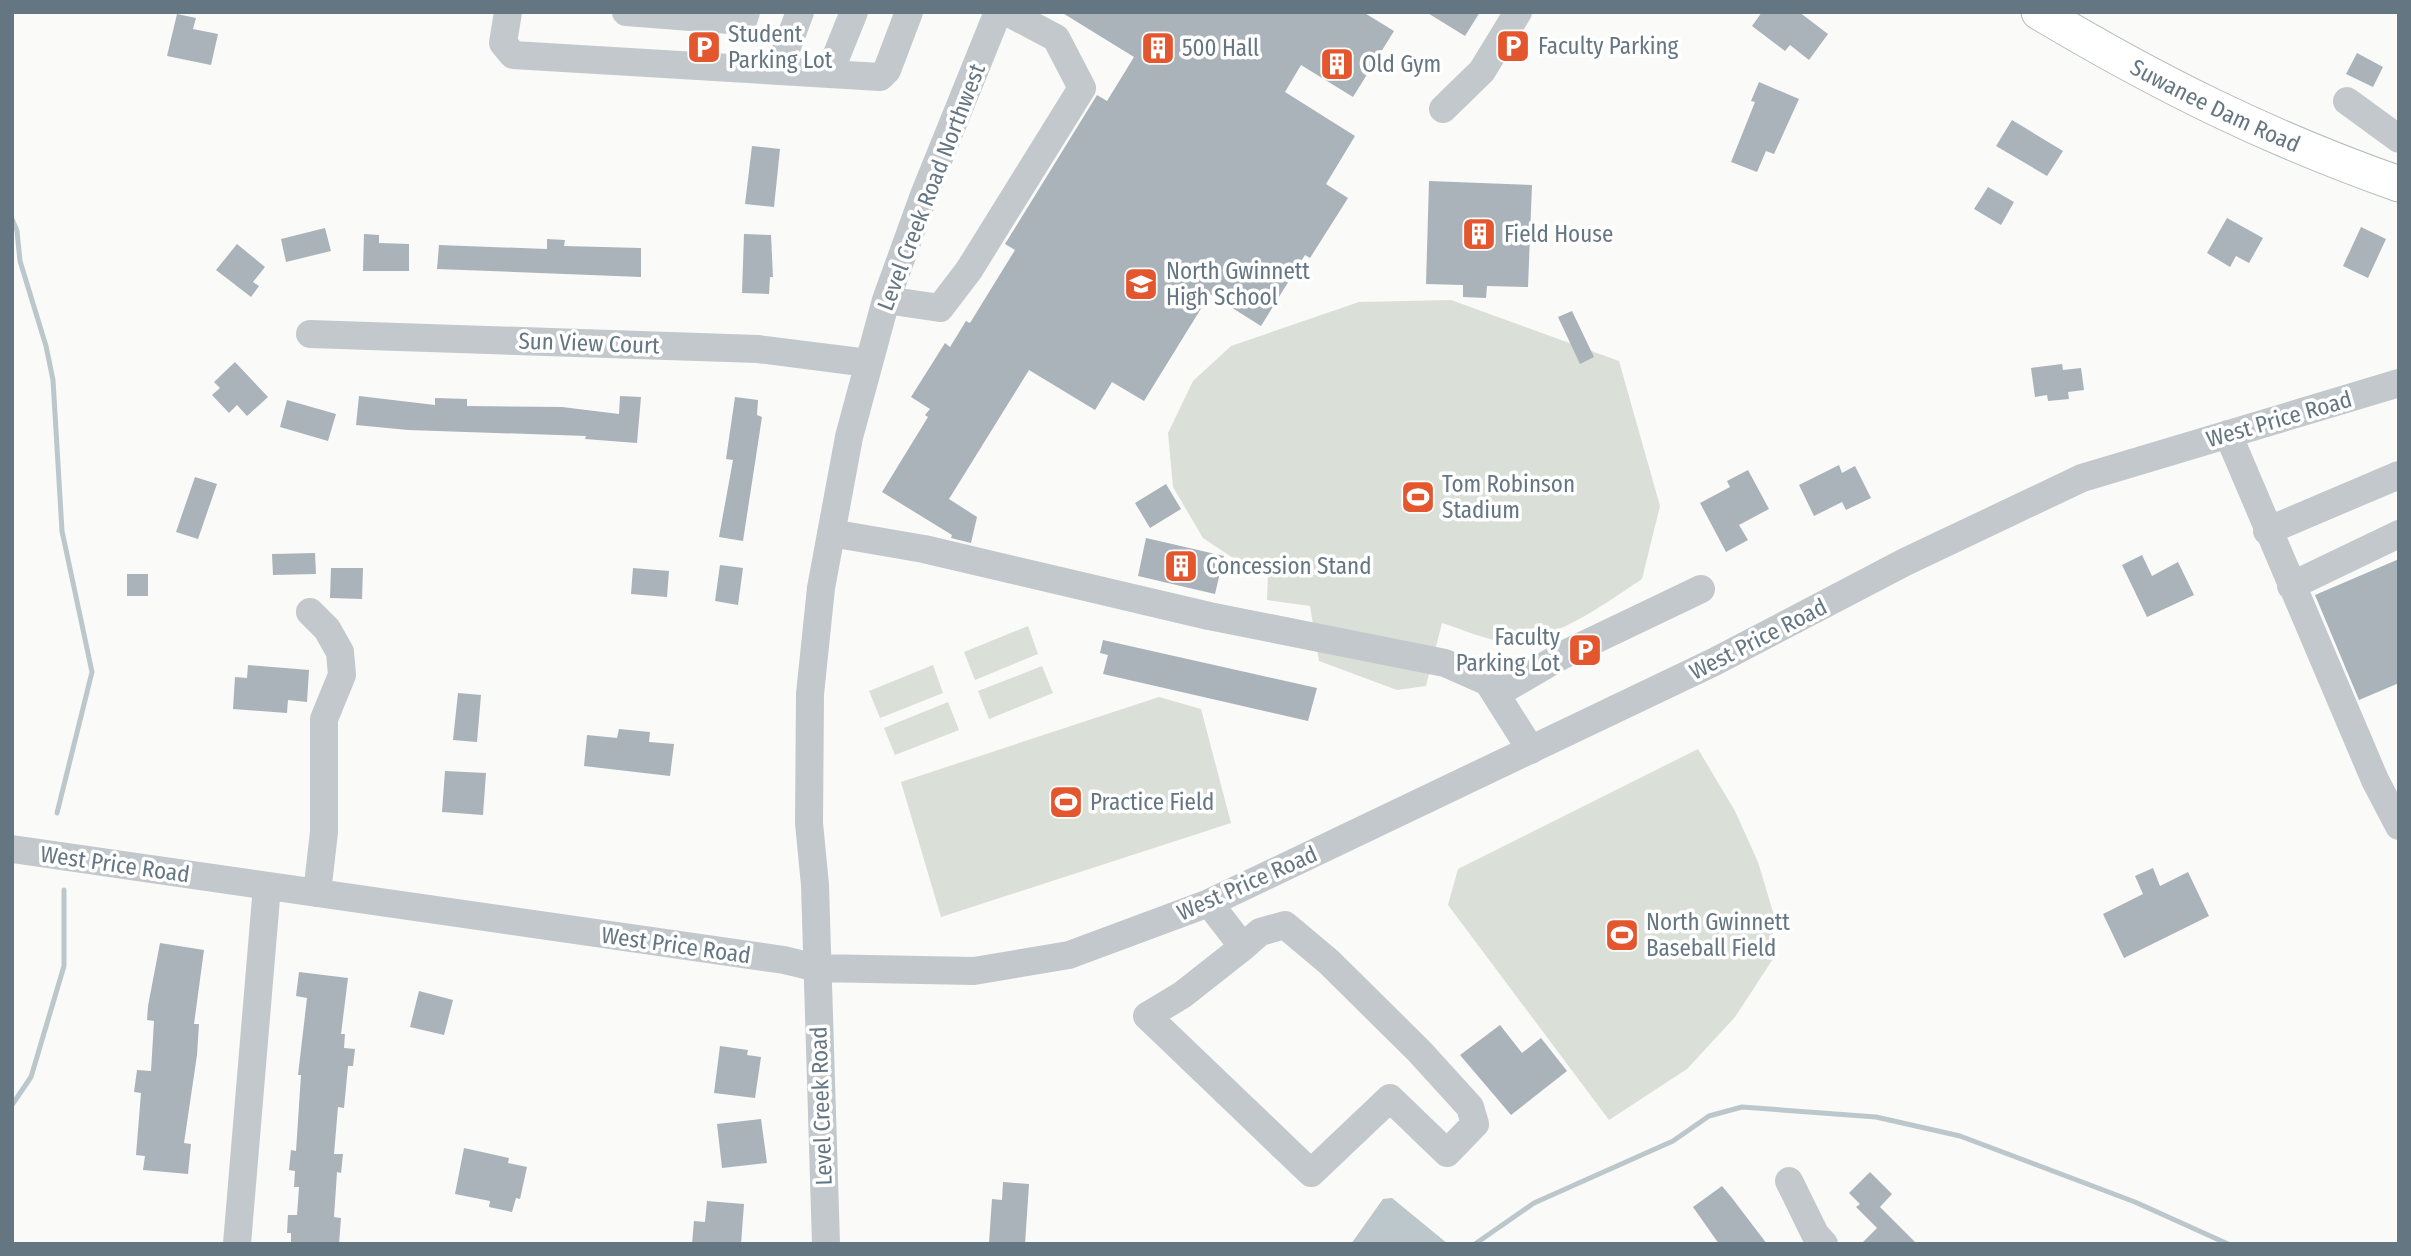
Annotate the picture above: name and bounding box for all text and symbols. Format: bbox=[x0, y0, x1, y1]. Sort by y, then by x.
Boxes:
place label: Student Parking Lot bbox=[728, 20, 833, 74]
parking icon: Faculty Parking bbox=[1494, 27, 1532, 65]
parking icon: Student Parking Lot bbox=[685, 28, 723, 66]
building icon: 500 Hall bbox=[1139, 29, 1177, 67]
place label: Faculty Parking bbox=[1538, 32, 1679, 60]
place label: 500 Hall bbox=[1182, 34, 1259, 62]
building icon: Old Gym bbox=[1318, 45, 1356, 83]
place label: Old Gym bbox=[1362, 50, 1441, 78]
street label: Suwanee Dam Road bbox=[2126, 53, 2304, 158]
street label: Level Creek Road Northwest bbox=[871, 59, 991, 314]
building icon: Field House bbox=[1460, 215, 1498, 253]
place label: Field House bbox=[1504, 220, 1613, 248]
place label: North Gwinnett High School bbox=[1166, 257, 1310, 311]
school or university icon: North Gwinnett High School bbox=[1122, 265, 1160, 303]
street label: Sun View Court bbox=[518, 327, 661, 359]
street label: West Price Road bbox=[2203, 385, 2355, 453]
place label: Tom Robinson Stadium bbox=[1442, 470, 1575, 524]
sports icon: Tom Robinson Stadium bbox=[1399, 478, 1437, 516]
building icon: Concession Stand bbox=[1162, 547, 1200, 585]
place label: Concession Stand bbox=[1206, 552, 1372, 580]
street label: West Price Road bbox=[1685, 592, 1831, 686]
place label: Faculty Parking Lot bbox=[1456, 623, 1561, 677]
parking icon: Faculty Parking Lot bbox=[1566, 631, 1604, 669]
sports icon: Practice Field bbox=[1047, 783, 1085, 821]
place label: Practice Field bbox=[1090, 788, 1214, 816]
street label: West Price Road bbox=[39, 840, 191, 888]
street label: West Price Road bbox=[1173, 840, 1321, 926]
place label: North Gwinnett Baseball Field bbox=[1646, 908, 1790, 962]
sports icon: North Gwinnett Baseball Field bbox=[1603, 916, 1641, 954]
street label: West Price Road bbox=[600, 921, 752, 969]
street label: Level Creek Road bbox=[804, 1026, 838, 1186]

